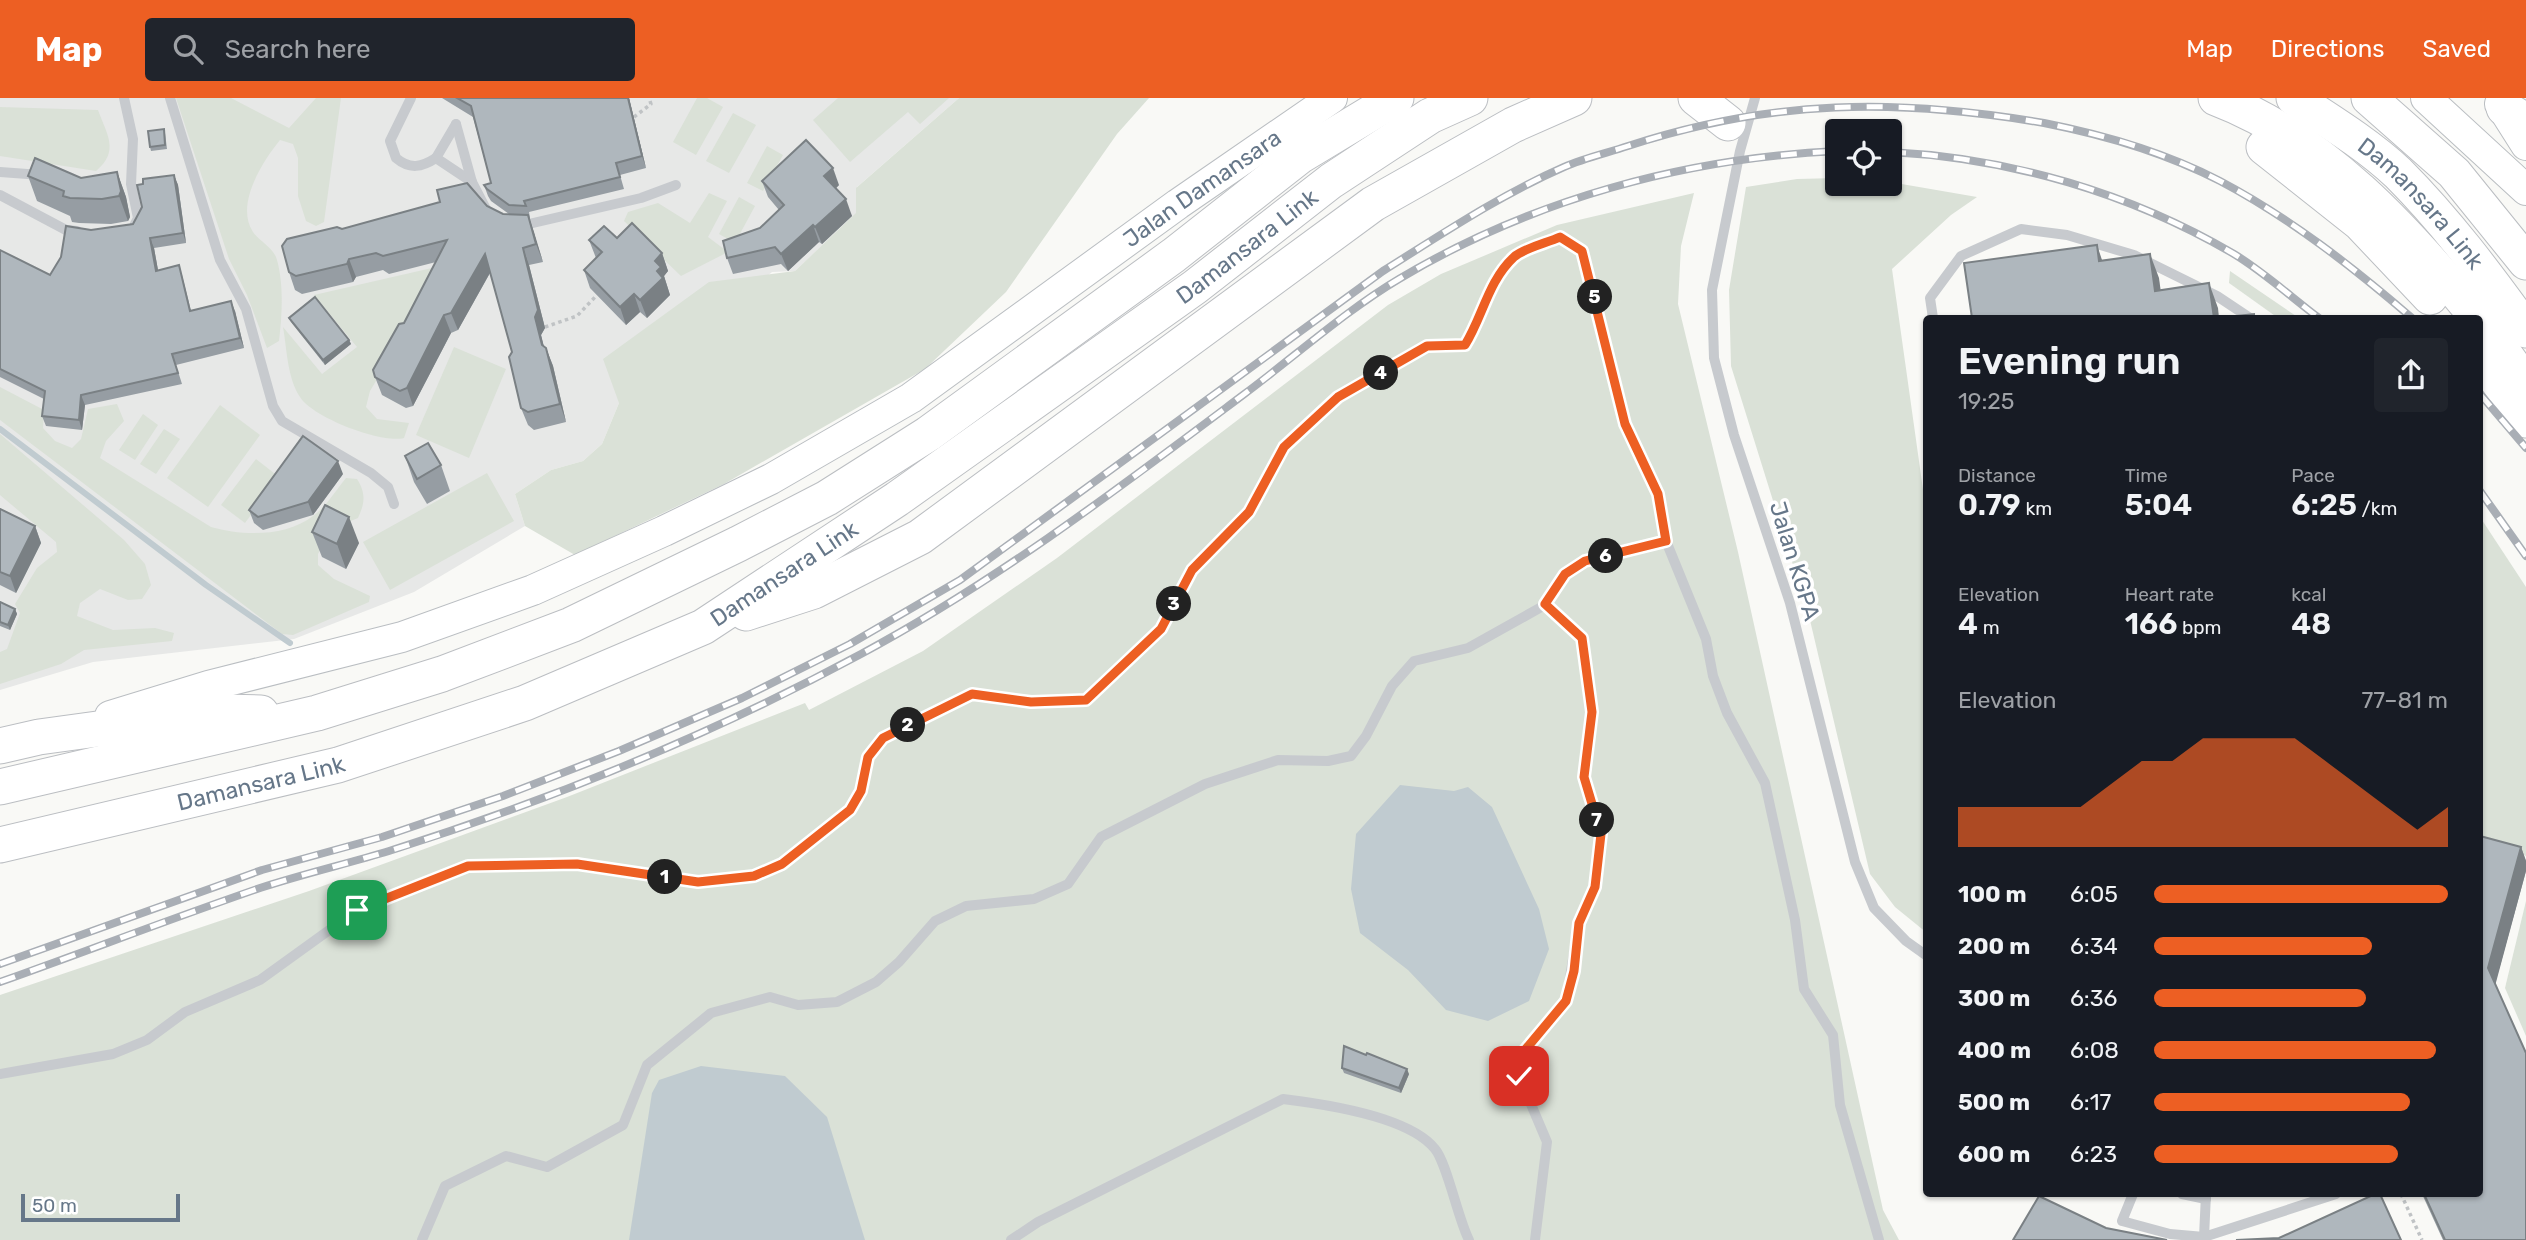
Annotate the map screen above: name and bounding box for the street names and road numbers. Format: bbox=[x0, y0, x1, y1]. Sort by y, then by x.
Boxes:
street label: Jalan Damansara bbox=[1118, 123, 1286, 253]
street label: Damansara Link bbox=[2352, 131, 2490, 275]
street label: Damansara Link bbox=[1171, 183, 1323, 310]
street label: Jalan KGPA bbox=[1764, 498, 1826, 624]
street label: Damansara Link bbox=[705, 515, 863, 632]
street label: Damansara Link bbox=[174, 750, 349, 817]

